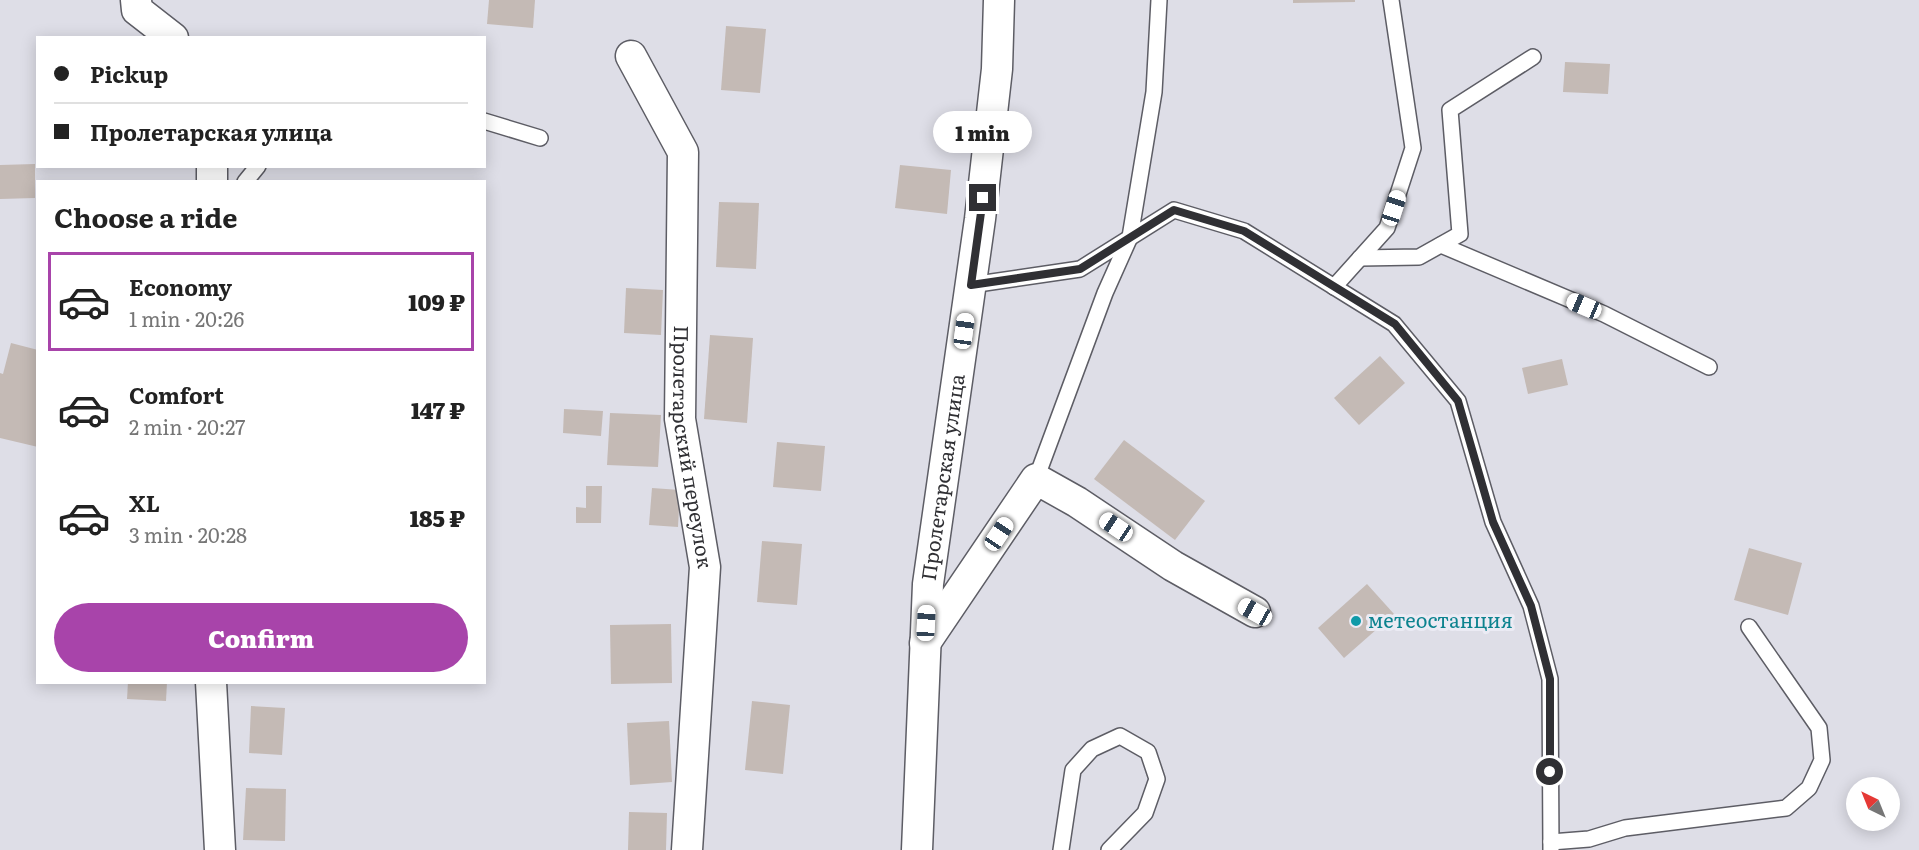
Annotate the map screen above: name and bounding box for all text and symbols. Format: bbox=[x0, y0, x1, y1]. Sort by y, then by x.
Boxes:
text: Pickup bbox=[90, 57, 168, 90]
callout: 1 min bbox=[934, 111, 1032, 153]
text: Пролетарская улица bbox=[90, 115, 332, 148]
text: 1 min bbox=[955, 117, 1010, 147]
route end bbox=[969, 184, 996, 211]
car bbox=[1380, 188, 1408, 228]
text: Choose a ride bbox=[54, 196, 237, 236]
text: Economy bbox=[129, 270, 232, 303]
icon: car bbox=[57, 275, 111, 329]
text: 109 ₽ bbox=[408, 285, 465, 318]
car bbox=[1564, 291, 1604, 321]
text: 1 min · 20:26 bbox=[129, 303, 244, 333]
car bbox=[953, 312, 975, 350]
street label: Пролетарский переулок bbox=[667, 325, 722, 571]
street label: Пролетарская улица bbox=[912, 371, 971, 582]
text: Comfort bbox=[129, 378, 224, 411]
icon: car bbox=[57, 383, 111, 437]
text: 147 ₽ bbox=[411, 393, 465, 426]
text: 2 min · 20:27 bbox=[129, 411, 245, 441]
text: XL bbox=[129, 486, 160, 519]
icon: car bbox=[57, 491, 111, 545]
text: 185 ₽ bbox=[410, 501, 465, 534]
car bbox=[1096, 509, 1136, 545]
car bbox=[981, 514, 1017, 554]
text: 3 min · 20:28 bbox=[129, 519, 247, 549]
car bbox=[1235, 595, 1275, 629]
button: Confirm bbox=[54, 603, 468, 672]
place label: метеостанция bbox=[1368, 604, 1513, 634]
car bbox=[916, 605, 936, 641]
marker: метеостанция bbox=[1349, 614, 1363, 628]
route start bbox=[1536, 758, 1563, 785]
north arrow bbox=[1846, 777, 1900, 831]
map controls bbox=[1846, 777, 1900, 831]

